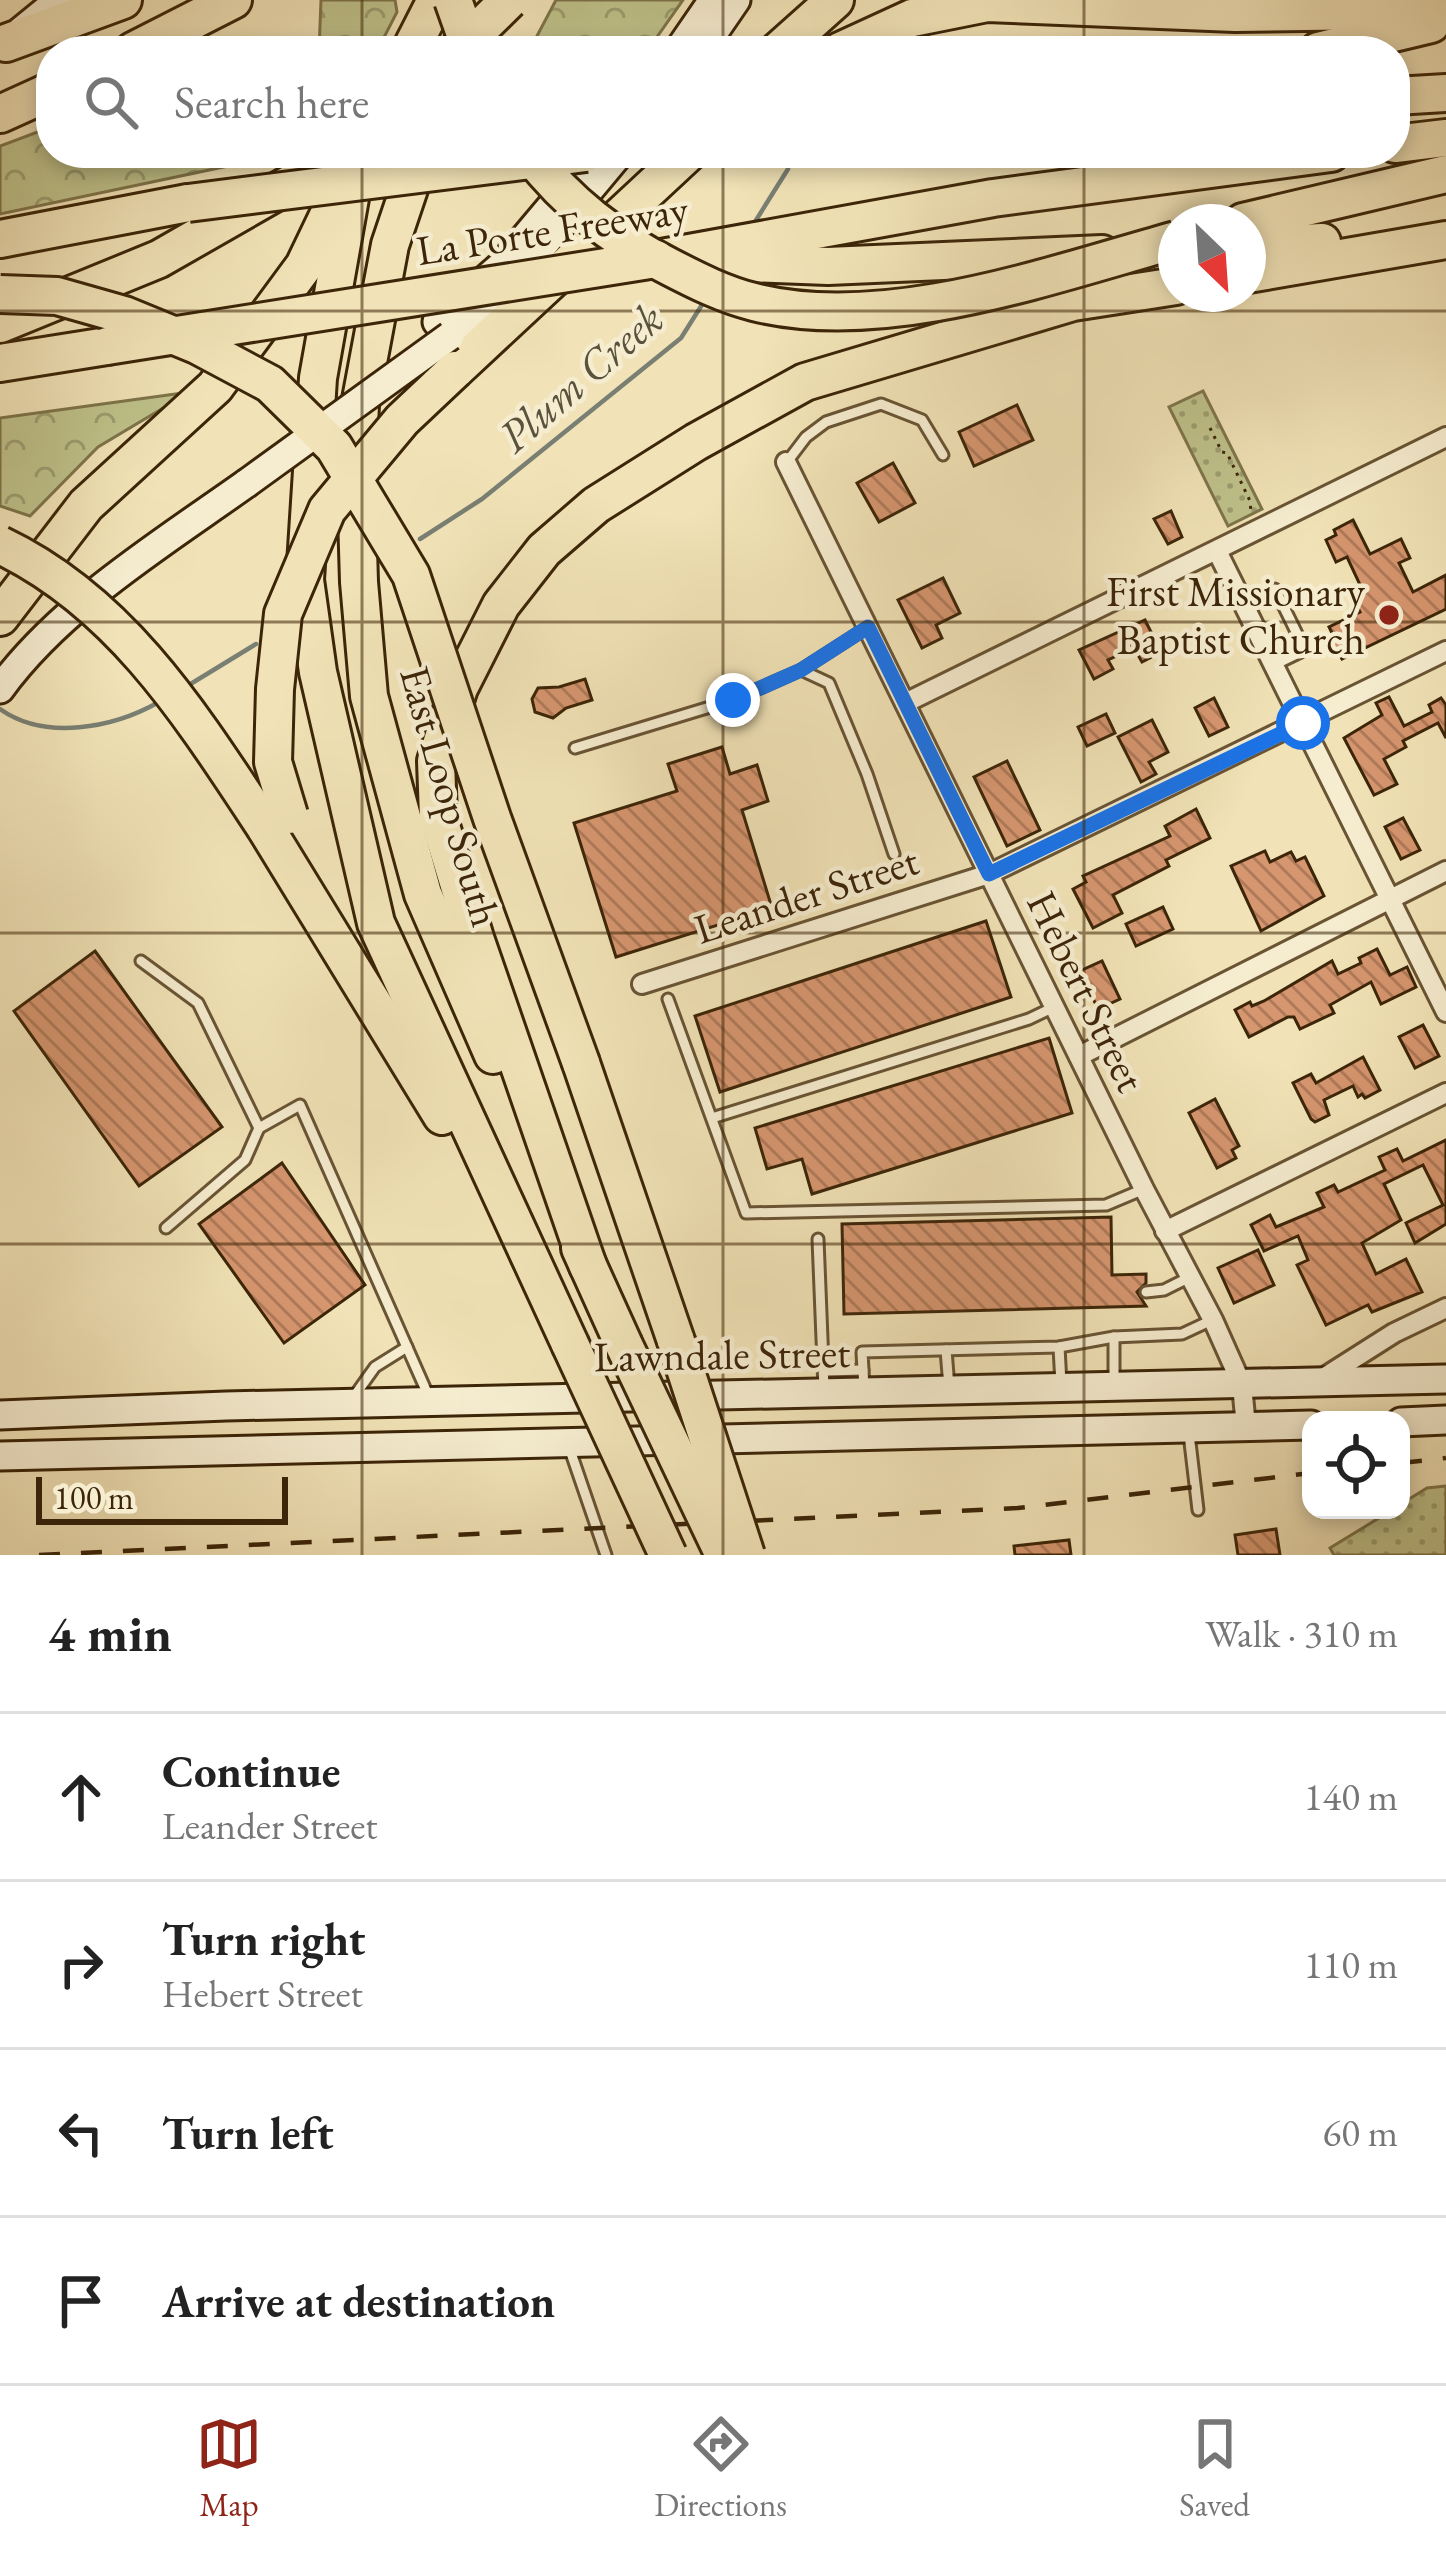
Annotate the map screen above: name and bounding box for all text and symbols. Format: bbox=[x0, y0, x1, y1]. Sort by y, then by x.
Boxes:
search box bbox=[36, 36, 1410, 168]
icon: search bbox=[78, 69, 144, 135]
text: Search here bbox=[174, 73, 369, 131]
street label: La Porte Freeway bbox=[412, 181, 692, 278]
north arrow bbox=[1158, 204, 1266, 312]
water label: Plum Creek bbox=[485, 289, 675, 465]
place label: First Missionary Baptist Church bbox=[1106, 564, 1366, 667]
marker: First Missionary Baptist Church bbox=[1376, 602, 1402, 628]
street label: East Loop South bbox=[387, 660, 514, 933]
route end bbox=[706, 673, 760, 727]
route start bbox=[1276, 696, 1330, 750]
street label: Leander Street bbox=[687, 832, 925, 957]
street label: Hebert Street bbox=[1014, 882, 1159, 1100]
street label: Lawndale Street bbox=[593, 1325, 851, 1384]
map controls bbox=[1302, 1411, 1410, 1519]
button: locate bbox=[1302, 1411, 1410, 1519]
scale bar bbox=[36, 1471, 288, 1524]
text: 100 m bbox=[54, 1476, 134, 1519]
text: 4 min bbox=[48, 1600, 172, 1666]
text: Walk · 310 m bbox=[1205, 1608, 1398, 1659]
text: Continue bbox=[162, 1742, 340, 1800]
icon: ahead bbox=[48, 1764, 114, 1830]
text: 140 m bbox=[1304, 1771, 1398, 1822]
text: Leander Street bbox=[162, 1800, 378, 1851]
text: Turn right bbox=[162, 1910, 365, 1968]
icon: right bbox=[48, 1932, 114, 1998]
text: 110 m bbox=[1304, 1939, 1398, 1990]
text: Hebert Street bbox=[162, 1968, 363, 2019]
icon: left bbox=[48, 2100, 114, 2166]
text: Turn left bbox=[162, 2104, 334, 2162]
text: 60 m bbox=[1322, 2107, 1398, 2158]
icon: arrive bbox=[48, 2268, 114, 2334]
text: Arrive at destination bbox=[162, 2272, 555, 2330]
tab: Map bbox=[196, 2411, 262, 2526]
tab: Directions bbox=[654, 2411, 787, 2526]
tab: Saved bbox=[1179, 2411, 1250, 2526]

